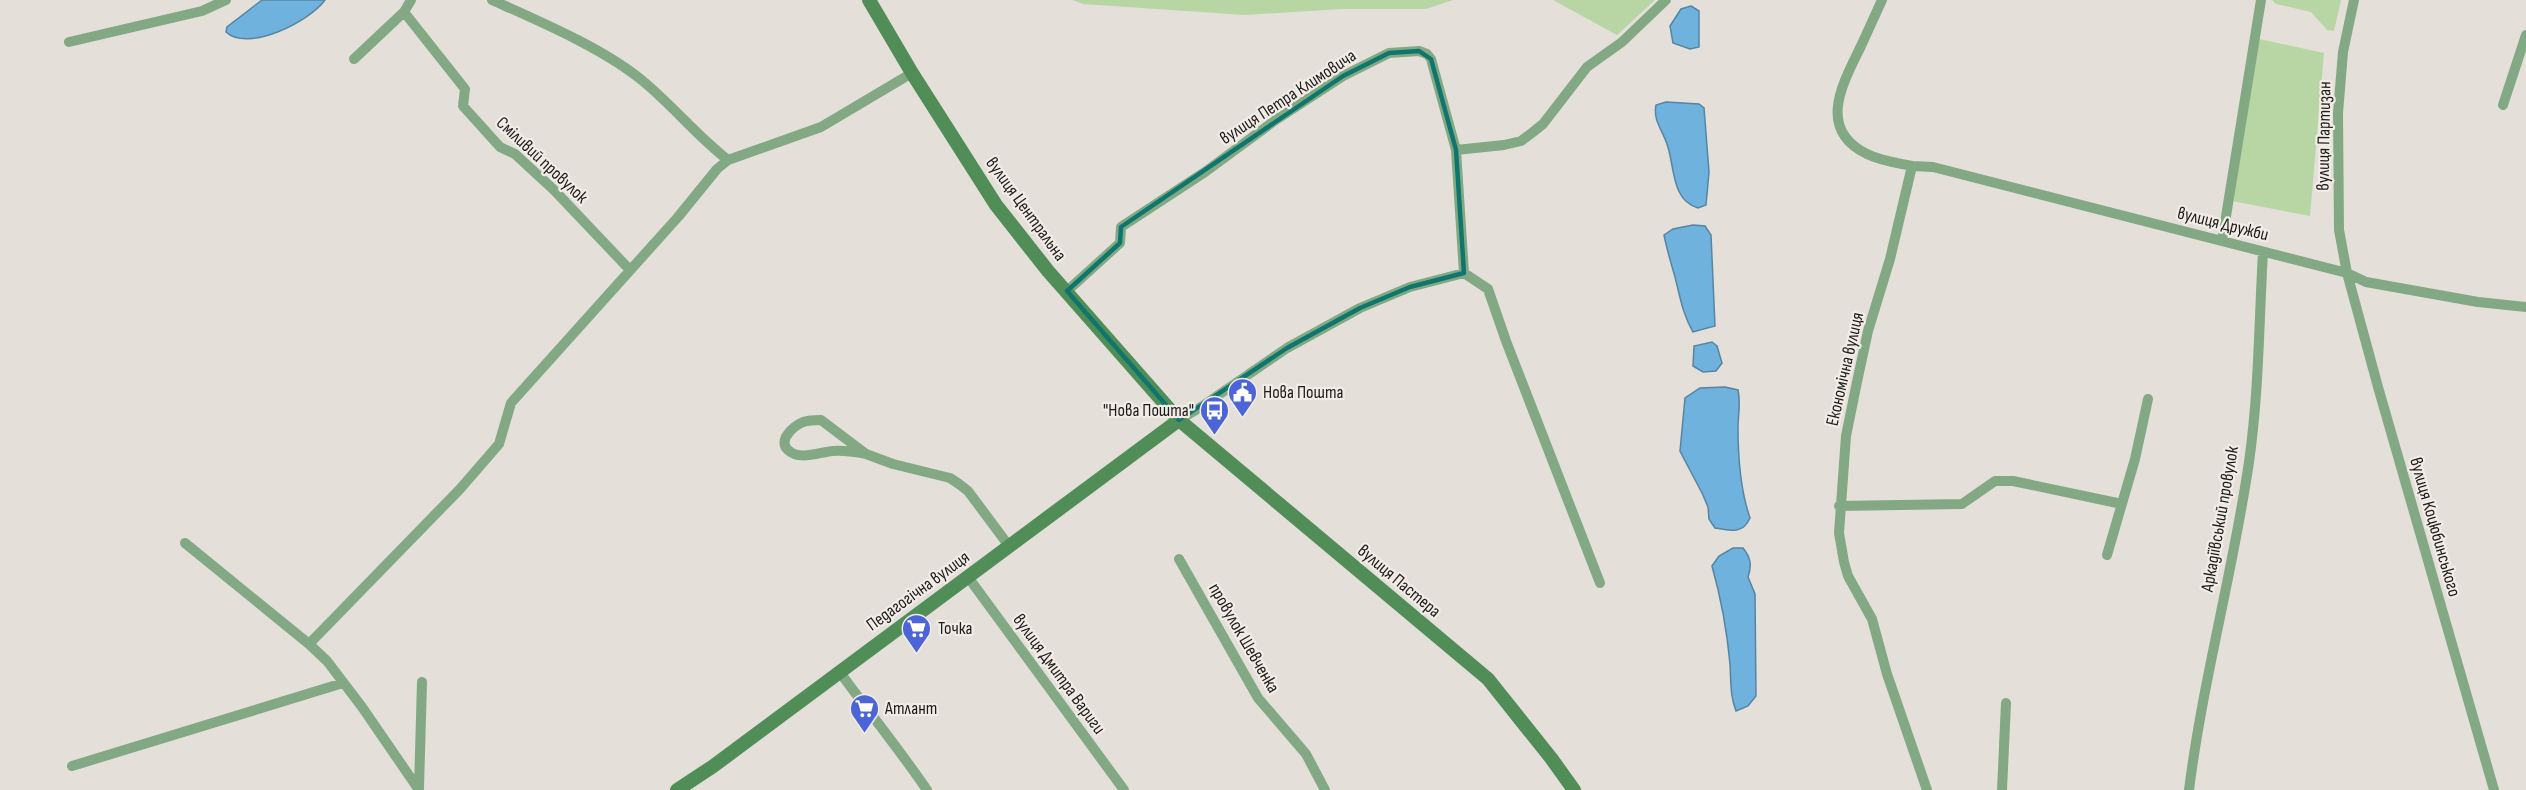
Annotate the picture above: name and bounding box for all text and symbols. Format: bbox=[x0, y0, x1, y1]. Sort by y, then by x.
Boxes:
street label: вулиця Петра Климовича bbox=[1216, 45, 1360, 149]
street label: вулиця Партизан bbox=[2313, 81, 2335, 191]
street label: Сміливий провулок bbox=[492, 112, 592, 208]
street label: вулиця Центральна bbox=[981, 153, 1071, 265]
street label: вулиця Дружби bbox=[2175, 203, 2271, 245]
street label: Економічна вулиця bbox=[1822, 310, 1868, 428]
public building icon: Нова Пошта bbox=[1226, 376, 1258, 418]
place label: Нова Пошта bbox=[1263, 382, 1343, 403]
bus stop icon: "Нова Пошта" bbox=[1199, 394, 1231, 436]
place label: "Нова Пошта" bbox=[1103, 400, 1194, 421]
street label: Аркадіївський провулок bbox=[2197, 444, 2243, 594]
street label: вулиця Коцюбинського bbox=[2405, 455, 2465, 599]
street label: вулиця Пастера bbox=[1353, 540, 1445, 622]
street label: Педагогічна вулиця bbox=[862, 547, 974, 635]
street label: провулок Шевченка bbox=[1204, 579, 1284, 697]
street label: вулиця Дмитра Вариги bbox=[1008, 610, 1110, 738]
supermarket icon: Точка bbox=[901, 612, 933, 654]
place label: Точка bbox=[938, 618, 973, 639]
supermarket icon: Атлант bbox=[848, 692, 880, 734]
place label: Атлант bbox=[884, 698, 937, 719]

